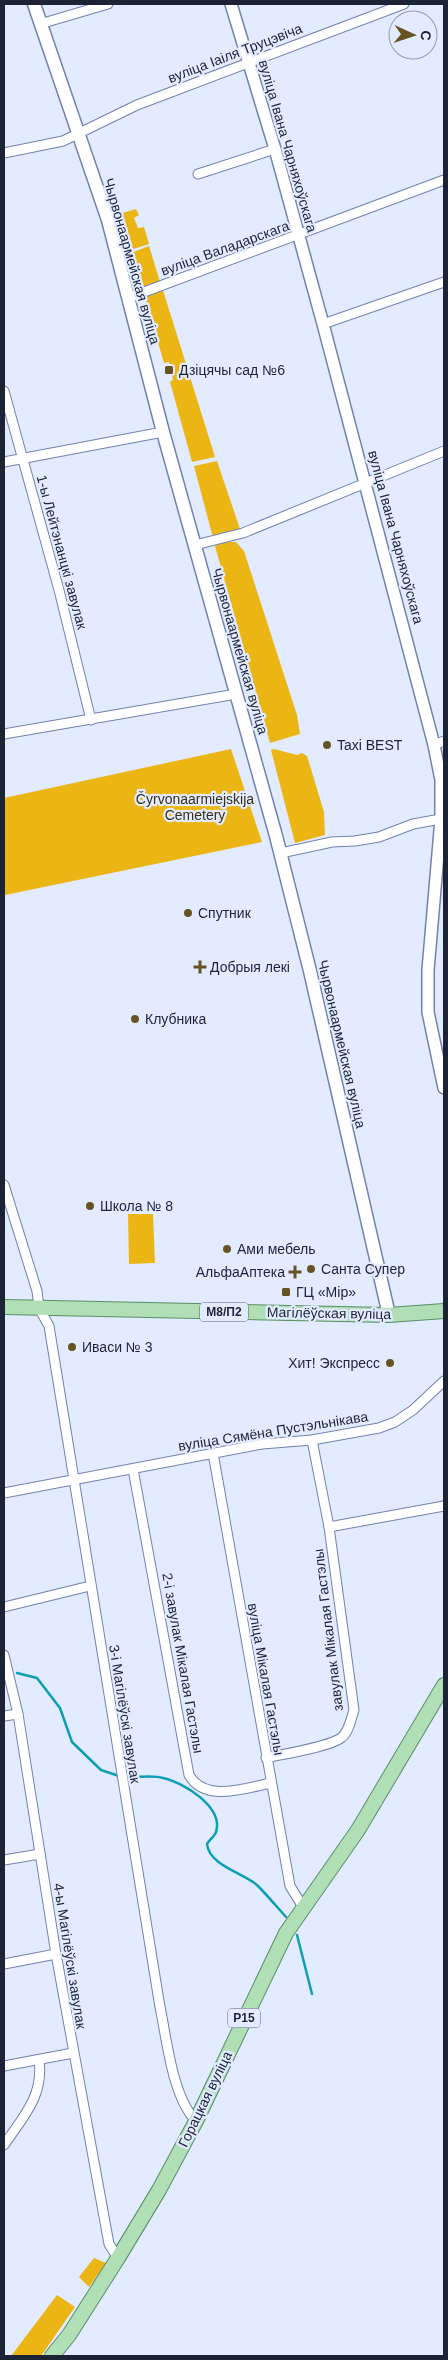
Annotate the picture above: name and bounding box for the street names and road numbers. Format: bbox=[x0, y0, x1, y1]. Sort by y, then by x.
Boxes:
street label: вуліца Іаіля Труцэвіча bbox=[166, 20, 305, 86]
street label: вуліца Івана Чарняхоўскага bbox=[256, 58, 320, 234]
street label: Чырвонаармейская вуліца bbox=[101, 176, 163, 346]
street label: вуліца Валадарскага bbox=[159, 217, 292, 279]
street label: вуліца Івана Чарняхоўскага bbox=[365, 449, 427, 626]
street label: 1-ы Лейтэнанцкі завулак bbox=[34, 473, 91, 632]
street label: Чырвонаармейская вуліца bbox=[209, 566, 271, 736]
street label: Чырвонаармейская вуліца bbox=[315, 958, 369, 1130]
road number: М8/П2 bbox=[200, 1302, 248, 1321]
street label: Магілёўская вуліца bbox=[267, 1304, 392, 1322]
street label: вуліца Сямёна Пустэльнікава bbox=[177, 1408, 369, 1454]
street label: завулак Мікалая Гастэлы bbox=[310, 1548, 346, 1712]
street label: 2-і завулак Мікалая Гастэлы bbox=[159, 1572, 207, 1754]
street label: вуліца Мікалая Гастэлы bbox=[245, 1602, 287, 1756]
street label: 3-і Магілёўскі завулак bbox=[106, 1643, 144, 1785]
street label: 4-ы Магілёўскі завулак bbox=[51, 1882, 90, 2031]
road number: Р15 bbox=[228, 2009, 260, 2028]
street label: Горацкая вуліца bbox=[175, 2048, 235, 2150]

